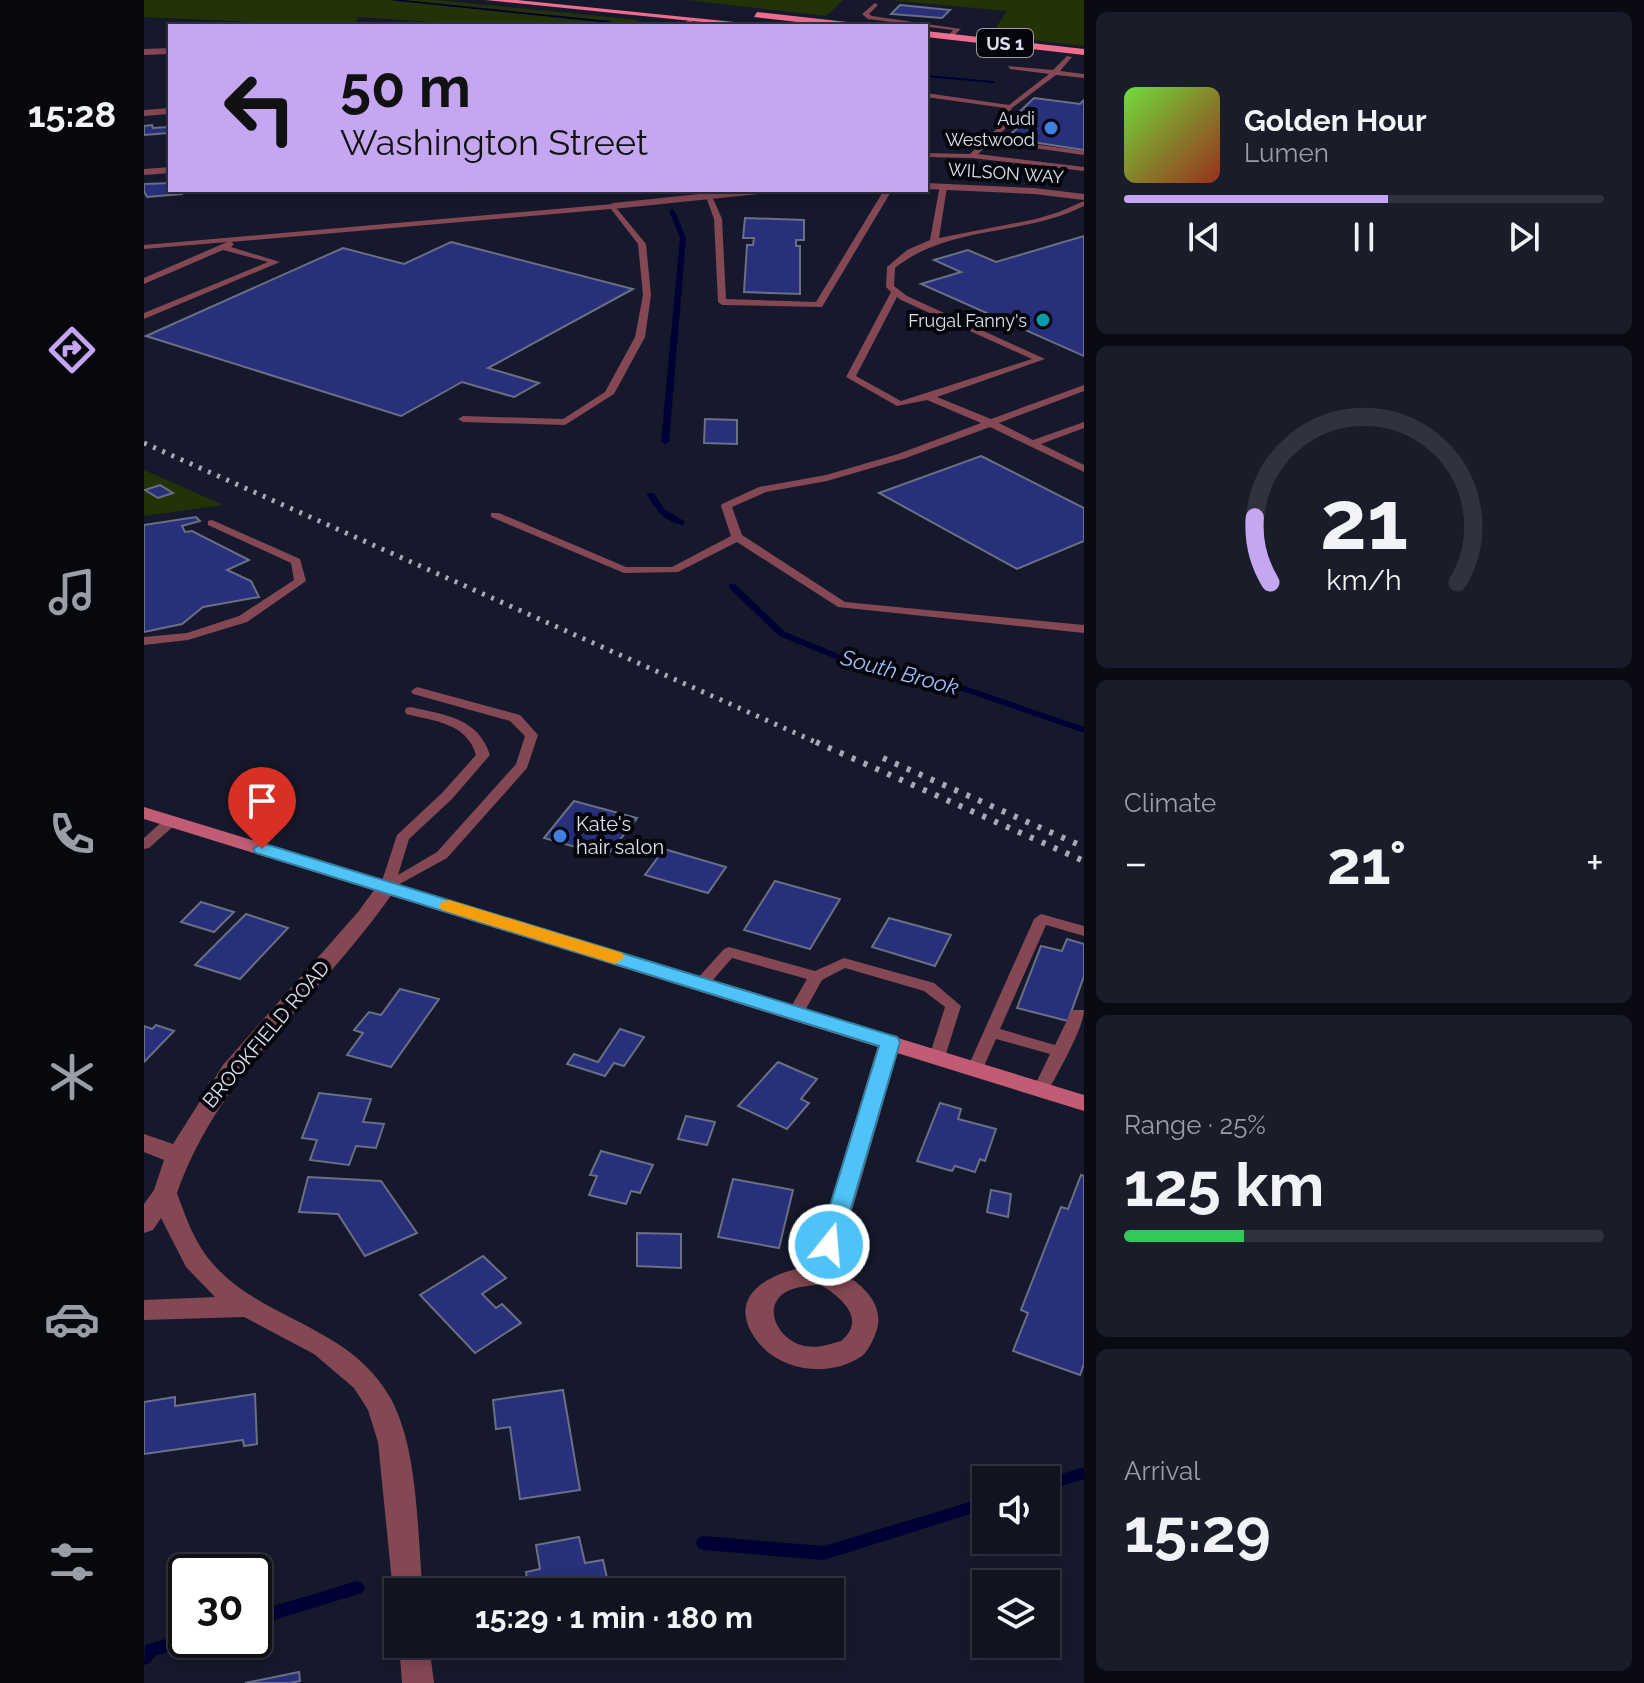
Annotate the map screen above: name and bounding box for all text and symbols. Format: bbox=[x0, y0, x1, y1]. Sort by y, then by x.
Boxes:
road number: US 1 bbox=[977, 29, 1033, 57]
text: 50 m bbox=[340, 54, 471, 120]
icon: left bbox=[208, 56, 312, 160]
text: 15:28 bbox=[28, 93, 116, 135]
text: Golden Hour bbox=[1244, 103, 1427, 138]
place label: Audi Westwood bbox=[945, 108, 1035, 150]
marker: Audi Westwood bbox=[1042, 119, 1060, 137]
text: Washington Street bbox=[340, 121, 648, 163]
text: Lumen bbox=[1244, 138, 1329, 168]
street label: WILSON WAY bbox=[947, 158, 1065, 188]
icon: previous bbox=[1182, 215, 1226, 259]
icon: pause bbox=[1342, 215, 1386, 259]
icon: next bbox=[1502, 215, 1546, 259]
place label: Frugal Fanny's bbox=[908, 310, 1027, 331]
marker: Frugal Fanny's bbox=[1034, 311, 1052, 329]
icon: directions bbox=[44, 322, 100, 378]
text: 21 bbox=[1320, 471, 1408, 568]
text: km/h bbox=[1326, 563, 1402, 597]
icon: music bbox=[44, 564, 100, 620]
water label: South Brook bbox=[837, 644, 962, 700]
pin bbox=[228, 767, 296, 849]
icon: arrive bbox=[240, 779, 284, 823]
text: Climate bbox=[1124, 788, 1216, 818]
icon: phone bbox=[44, 806, 100, 862]
place label: Kate's hair salon bbox=[576, 812, 664, 859]
marker: Kate's hair salon bbox=[551, 827, 569, 845]
text: 21° bbox=[1327, 828, 1406, 898]
text: − bbox=[1124, 837, 1148, 888]
text: + bbox=[1586, 837, 1604, 888]
street label: BROOKFIELD ROAD bbox=[197, 956, 335, 1112]
icon: climate bbox=[44, 1049, 100, 1105]
text: Range · 25% bbox=[1124, 1110, 1266, 1140]
text: 125 km bbox=[1124, 1150, 1324, 1220]
position arrow bbox=[787, 1203, 871, 1287]
icon: car bbox=[44, 1291, 100, 1347]
text: Arrival bbox=[1124, 1456, 1200, 1486]
map controls bbox=[972, 1466, 1060, 1658]
button: sound bbox=[972, 1466, 1060, 1554]
text: 15:29 bbox=[1124, 1496, 1271, 1566]
icon: filters bbox=[44, 1534, 100, 1590]
speed limit sign: 30 bbox=[168, 1554, 272, 1658]
button: layers bbox=[972, 1570, 1060, 1658]
text: 15:29 · 1 min · 180 m bbox=[475, 1600, 753, 1635]

